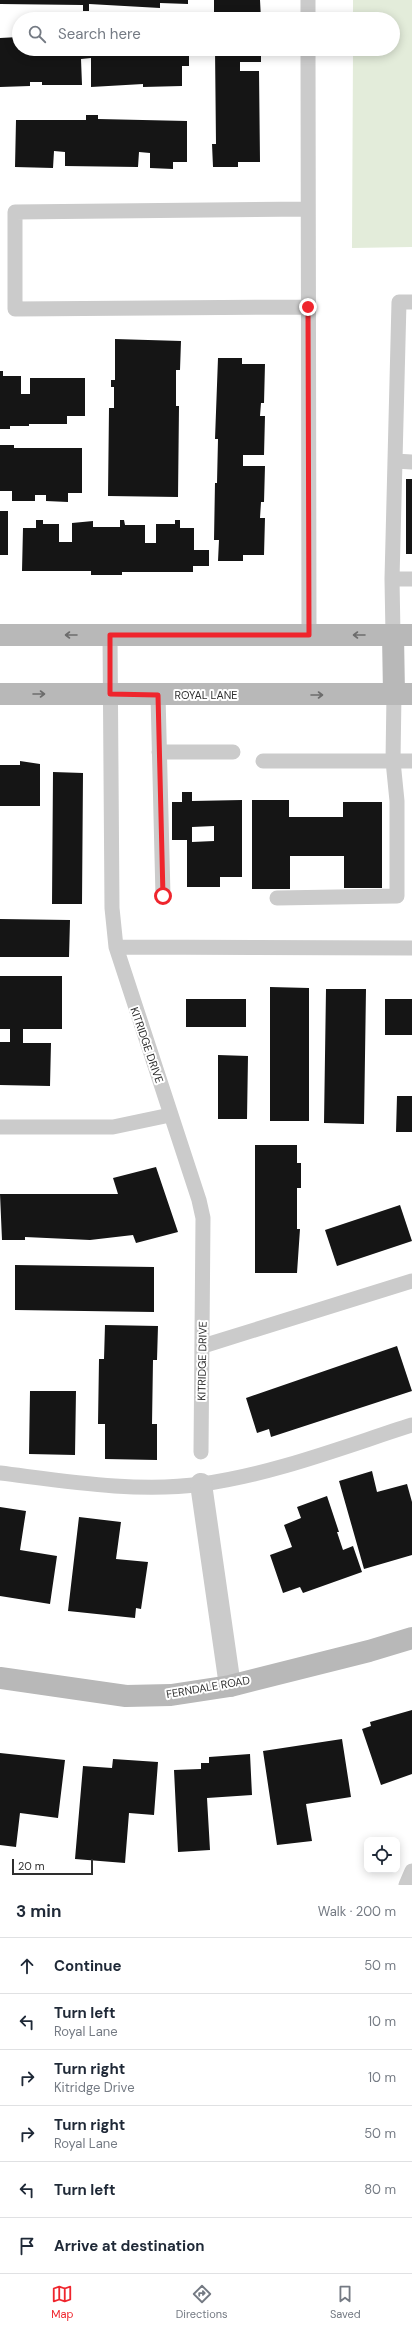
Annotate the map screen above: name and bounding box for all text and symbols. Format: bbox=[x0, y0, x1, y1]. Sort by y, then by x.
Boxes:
search box bbox=[12, 12, 400, 56]
icon: search bbox=[26, 23, 48, 45]
text: Search here bbox=[58, 24, 141, 44]
route end bbox=[299, 298, 317, 316]
one-way arrow bbox=[65, 631, 78, 639]
one-way arrow bbox=[353, 631, 366, 639]
street label: ROYAL LANE bbox=[174, 688, 238, 702]
one-way arrow bbox=[32, 690, 45, 698]
one-way arrow bbox=[310, 691, 323, 699]
route start bbox=[154, 887, 172, 905]
street label: KITRIDGE DRIVE bbox=[127, 1005, 167, 1085]
street label: KITRIDGE DRIVE bbox=[194, 1321, 210, 1401]
street label: FERNDALE ROAD bbox=[165, 1673, 251, 1701]
map controls bbox=[364, 1837, 400, 1873]
button: locate bbox=[364, 1837, 400, 1873]
scale bar bbox=[12, 1857, 93, 1876]
text: 20 m bbox=[18, 1859, 44, 1873]
text: 3 min bbox=[16, 1900, 61, 1922]
text: Walk · 200 m bbox=[318, 1903, 396, 1920]
icon: ahead bbox=[16, 1955, 38, 1977]
text: Continue bbox=[54, 1956, 122, 1976]
text: 50 m bbox=[364, 1957, 396, 1974]
text: Turn left bbox=[54, 2003, 115, 2023]
icon: left bbox=[16, 2011, 38, 2033]
text: 10 m bbox=[368, 2013, 396, 2030]
text: Royal Lane bbox=[54, 2023, 118, 2040]
text: Turn right bbox=[54, 2059, 125, 2079]
icon: right bbox=[16, 2067, 38, 2089]
text: 10 m bbox=[368, 2069, 396, 2086]
text: Kitridge Drive bbox=[54, 2079, 135, 2096]
text: Turn right bbox=[54, 2115, 125, 2135]
icon: right bbox=[16, 2123, 38, 2145]
text: 50 m bbox=[364, 2125, 396, 2142]
text: Royal Lane bbox=[54, 2135, 118, 2152]
icon: left bbox=[16, 2179, 38, 2201]
text: Turn left bbox=[54, 2180, 115, 2200]
text: 80 m bbox=[364, 2181, 396, 2198]
icon: arrive bbox=[16, 2235, 38, 2257]
text: Arrive at destination bbox=[54, 2236, 205, 2256]
tab: Map bbox=[51, 2283, 73, 2321]
tab: Directions bbox=[176, 2283, 228, 2321]
tab: Saved bbox=[330, 2283, 361, 2321]

